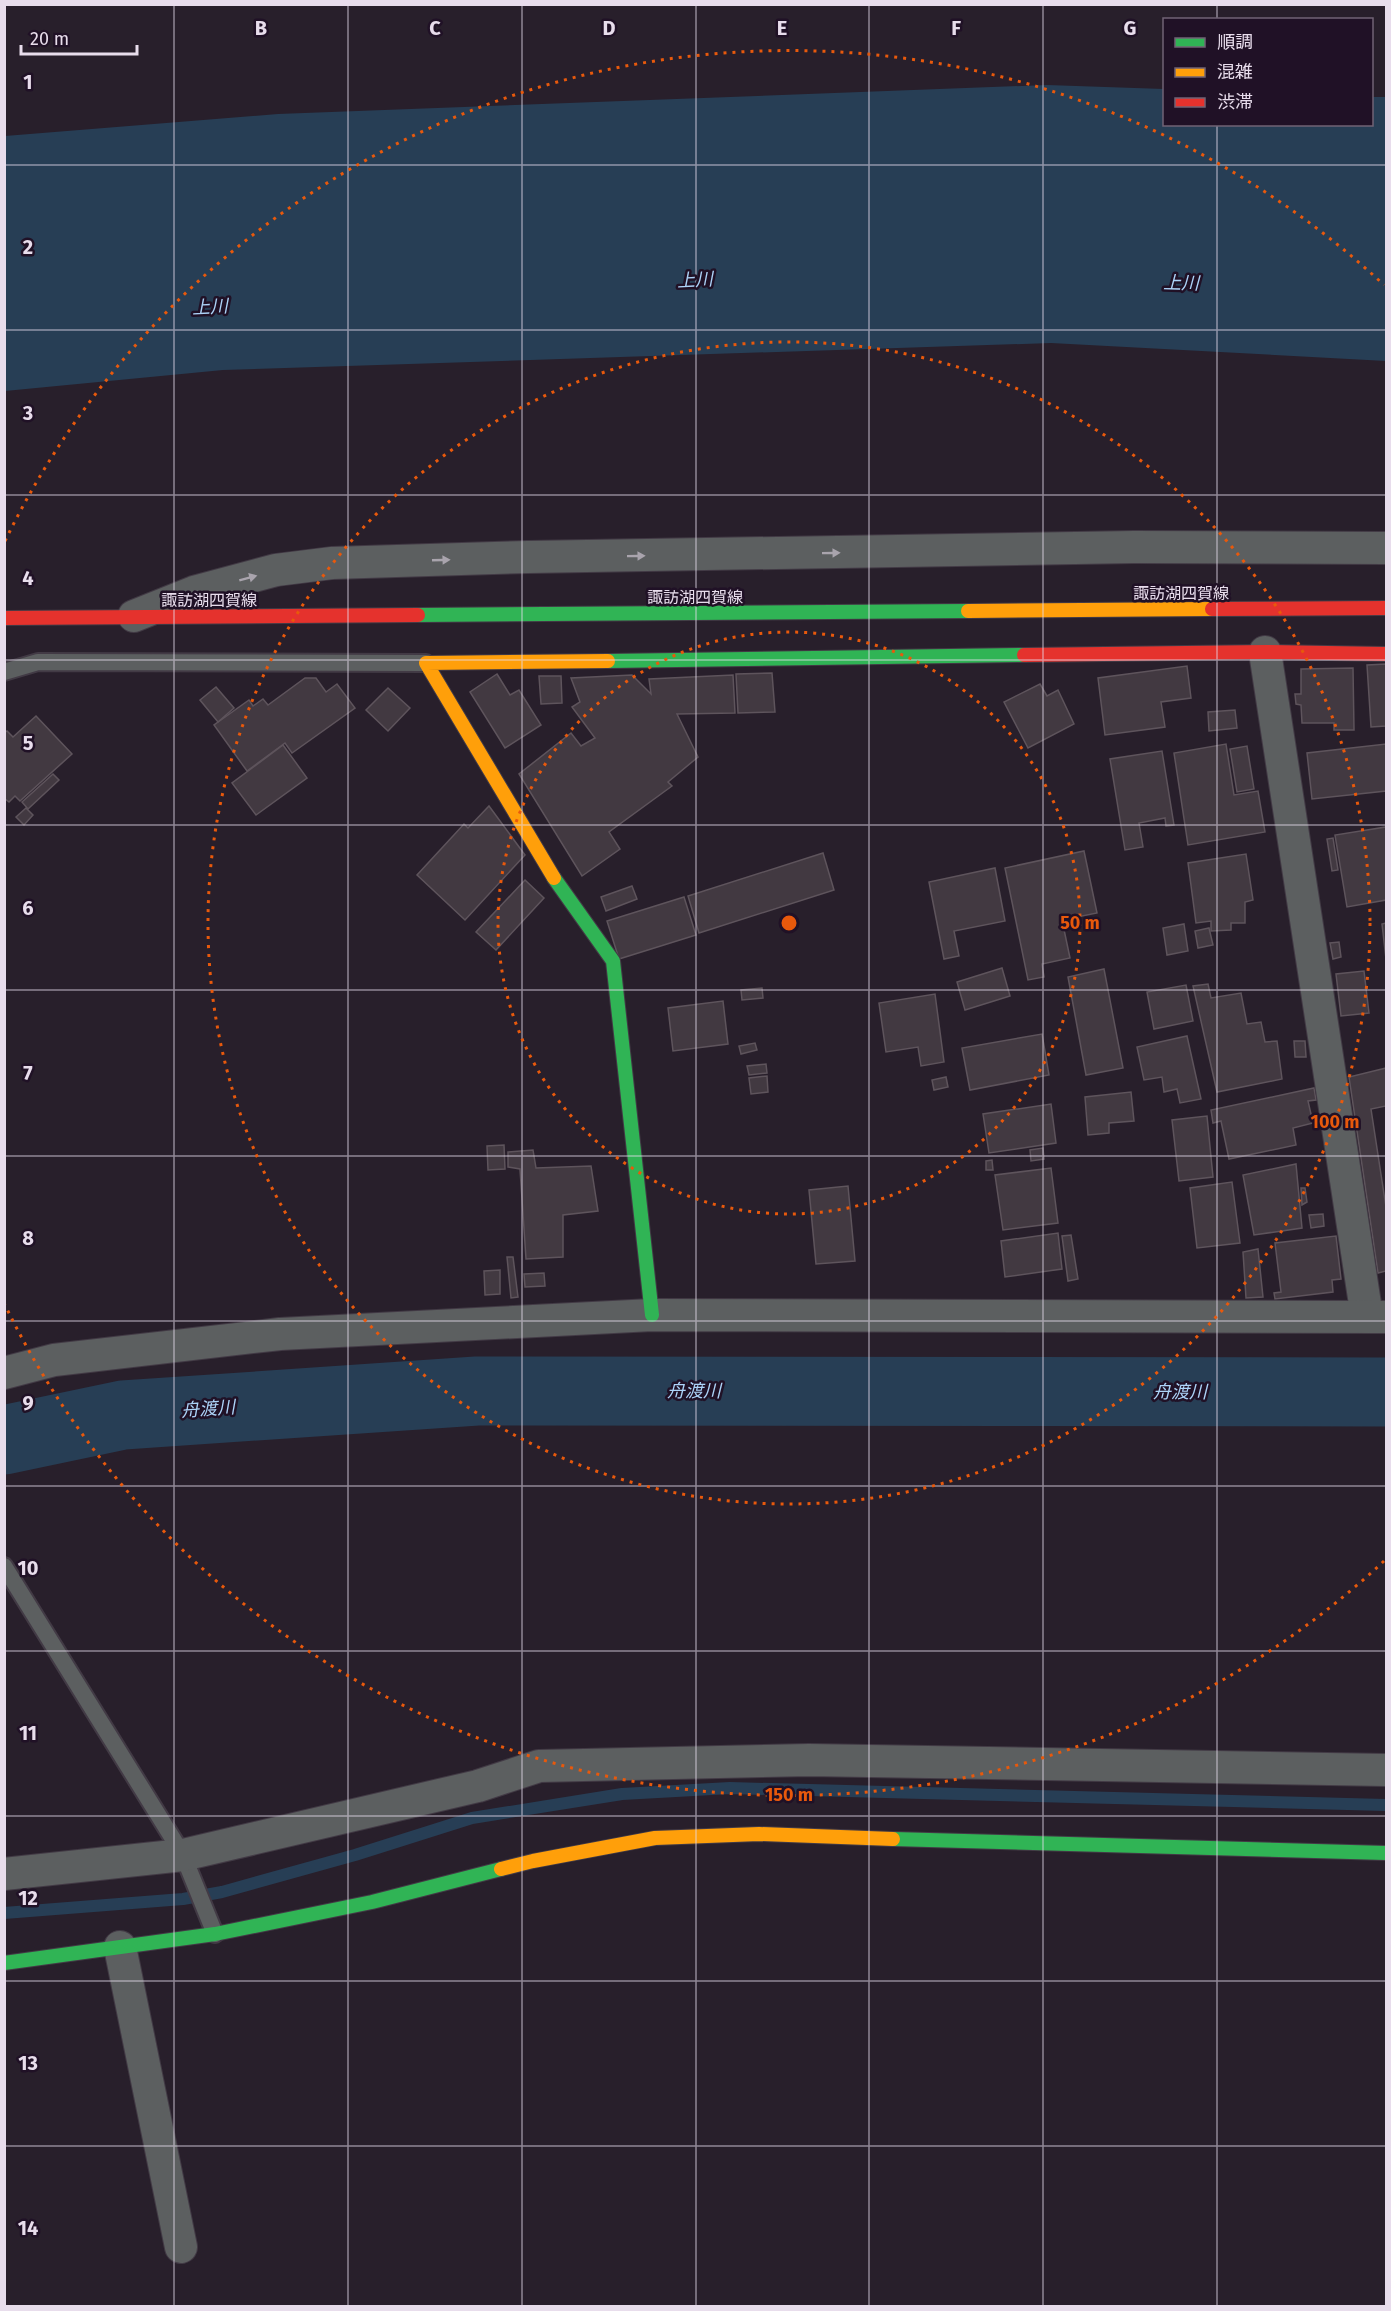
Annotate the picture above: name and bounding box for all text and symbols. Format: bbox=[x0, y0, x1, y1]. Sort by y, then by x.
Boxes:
text: B bbox=[255, 16, 267, 40]
text: C bbox=[429, 16, 441, 40]
text: D bbox=[602, 16, 616, 40]
text: E bbox=[777, 16, 787, 40]
text: F bbox=[951, 16, 961, 40]
text: G bbox=[1124, 16, 1136, 40]
scale bar bbox=[21, 18, 136, 56]
legend bbox=[1163, 18, 1373, 126]
text: 20 m bbox=[30, 28, 69, 50]
text: 順調 bbox=[1217, 31, 1253, 53]
text: 混雑 bbox=[1217, 61, 1253, 83]
text: 1 bbox=[23, 70, 33, 94]
text: 渋滞 bbox=[1217, 91, 1253, 113]
text: 2 bbox=[23, 235, 33, 259]
water label: 上川 bbox=[676, 268, 716, 292]
water label: 上川 bbox=[1163, 272, 1201, 294]
water label: 上川 bbox=[191, 295, 231, 319]
text: 3 bbox=[22, 401, 33, 425]
one-way arrow bbox=[822, 548, 841, 558]
one-way arrow bbox=[627, 551, 646, 560]
one-way arrow bbox=[432, 555, 451, 564]
text: 4 bbox=[22, 566, 34, 590]
one-way arrow bbox=[239, 573, 257, 582]
street label: 諏訪湖四賀線 bbox=[1133, 584, 1229, 603]
street label: 諏訪湖四賀線 bbox=[647, 588, 743, 607]
street label: 諏訪湖四賀線 bbox=[161, 591, 257, 610]
text: 5 bbox=[23, 731, 34, 755]
text: 6 bbox=[22, 896, 34, 920]
text: 50 m bbox=[1060, 912, 1100, 934]
centre of rings bbox=[779, 913, 799, 933]
text: 7 bbox=[23, 1061, 33, 1085]
text: 100 m bbox=[1311, 1111, 1359, 1133]
text: 8 bbox=[22, 1226, 34, 1250]
water label: 舟渡川 bbox=[667, 1380, 723, 1402]
water label: 舟渡川 bbox=[1153, 1381, 1209, 1403]
text: 9 bbox=[22, 1391, 34, 1415]
water label: 舟渡川 bbox=[180, 1396, 238, 1422]
text: 10 bbox=[18, 1556, 38, 1580]
text: 11 bbox=[19, 1721, 37, 1745]
text: 150 m bbox=[765, 1784, 813, 1806]
text: 12 bbox=[18, 1886, 38, 1910]
text: 13 bbox=[18, 2051, 38, 2075]
text: 14 bbox=[18, 2216, 38, 2240]

